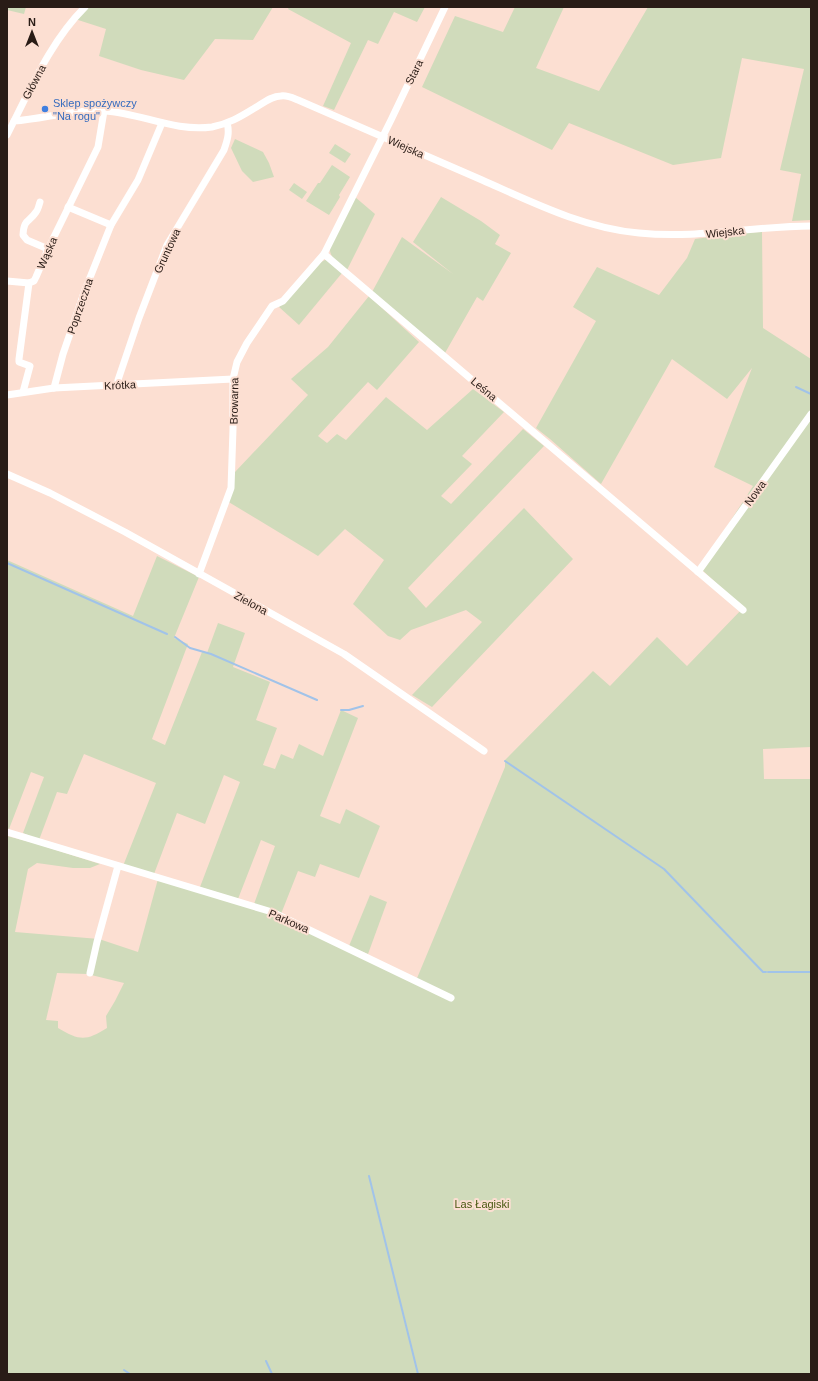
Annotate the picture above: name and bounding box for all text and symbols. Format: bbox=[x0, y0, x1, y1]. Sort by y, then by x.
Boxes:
north arrow bbox=[12, 12, 52, 52]
text: N bbox=[28, 16, 36, 28]
street label: Stara bbox=[403, 57, 426, 86]
street label: Główna bbox=[20, 62, 48, 101]
place label: Sklep spożywczy "Na rogu" bbox=[53, 97, 137, 122]
marker: Sklep spożywczy "Na rogu" bbox=[40, 104, 50, 114]
street label: Wiejska bbox=[386, 134, 427, 161]
street label: Wiejska bbox=[705, 224, 746, 240]
street label: Gruntowa bbox=[151, 226, 183, 275]
street label: Wąska bbox=[35, 234, 60, 271]
street label: Poprzeczna bbox=[65, 276, 95, 335]
street label: Leśna bbox=[469, 375, 500, 404]
street label: Browarna bbox=[228, 376, 240, 425]
street label: Krótka bbox=[104, 378, 137, 392]
street label: Nowa bbox=[742, 477, 769, 508]
street label: Zielona bbox=[232, 589, 270, 617]
street label: Parkowa bbox=[267, 907, 312, 936]
park label: Las Łagiski bbox=[454, 1198, 510, 1210]

